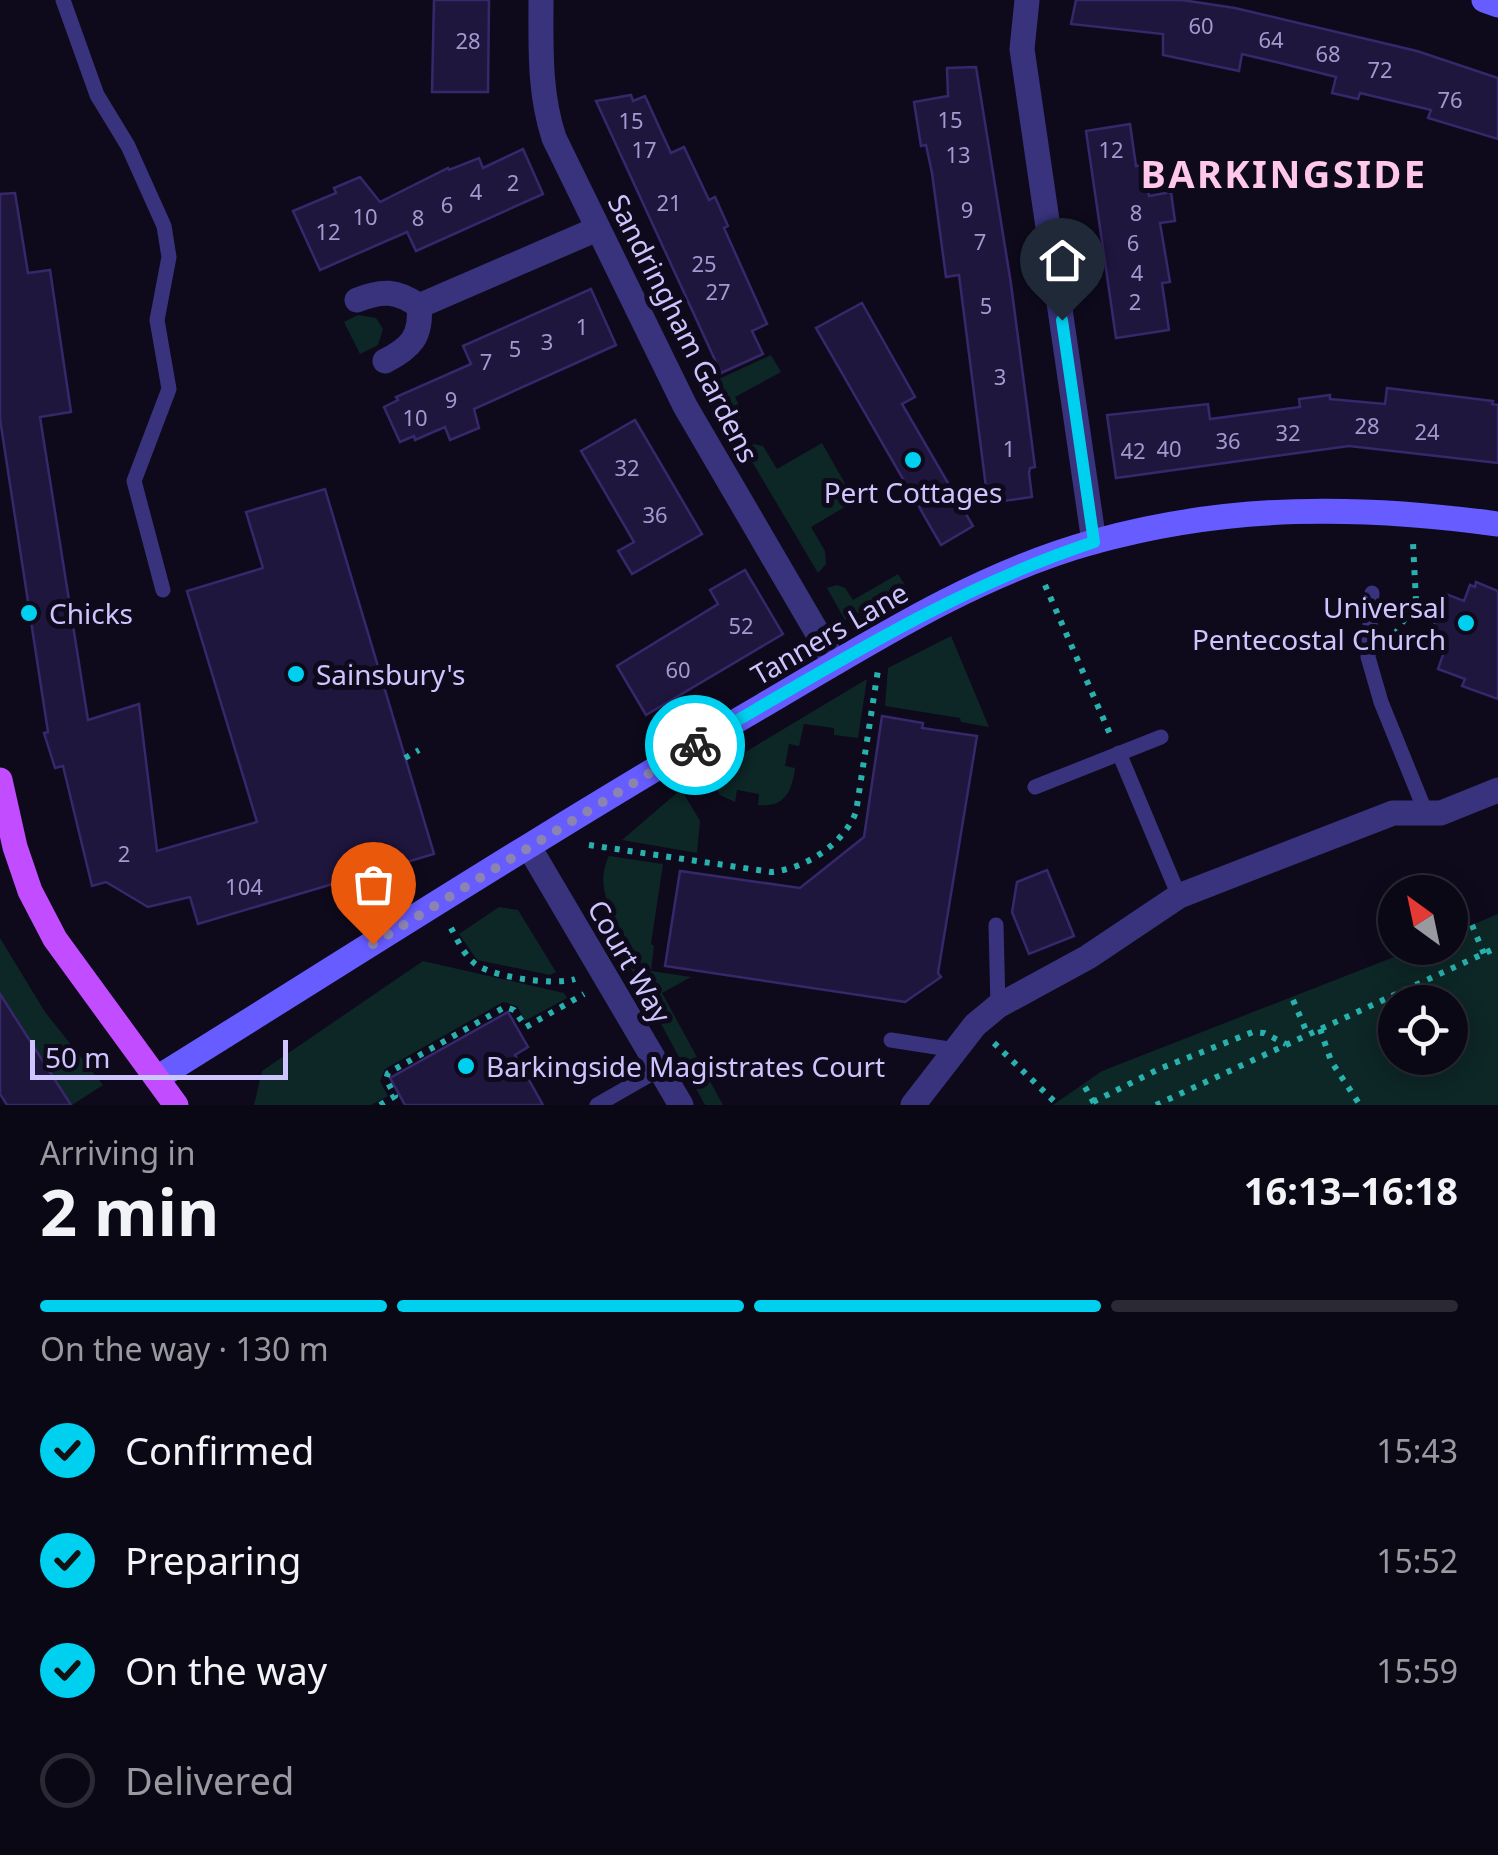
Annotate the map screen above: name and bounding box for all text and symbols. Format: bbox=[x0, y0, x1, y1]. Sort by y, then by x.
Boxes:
house number: 60 bbox=[1188, 10, 1214, 40]
house number: 64 bbox=[1258, 24, 1284, 54]
house number: 28 bbox=[455, 25, 481, 55]
house number: 68 bbox=[1315, 38, 1341, 68]
house number: 72 bbox=[1367, 54, 1393, 84]
house number: 76 bbox=[1437, 84, 1463, 114]
house number: 15 bbox=[937, 104, 963, 134]
house number: 15 bbox=[618, 105, 644, 135]
house number: 17 bbox=[631, 134, 657, 164]
house number: 12 bbox=[1098, 134, 1124, 164]
house number: 13 bbox=[945, 139, 971, 169]
district label: BARKINGSIDE bbox=[1140, 147, 1428, 199]
house number: 2 bbox=[507, 167, 519, 197]
house number: 4 bbox=[470, 176, 483, 206]
street label: Sandringham Gardens bbox=[600, 187, 768, 469]
house number: 21 bbox=[656, 187, 682, 217]
house number: 6 bbox=[441, 189, 453, 219]
house number: 9 bbox=[961, 194, 973, 224]
house number: 8 bbox=[1130, 197, 1142, 227]
house number: 10 bbox=[352, 201, 378, 231]
house number: 8 bbox=[412, 202, 424, 232]
house number: 12 bbox=[315, 216, 341, 246]
pin bbox=[1020, 218, 1105, 321]
house number: 7 bbox=[974, 226, 986, 256]
house number: 6 bbox=[1127, 227, 1139, 257]
icon: home bbox=[1035, 233, 1090, 288]
house number: 25 bbox=[691, 248, 717, 278]
house number: 4 bbox=[1131, 257, 1144, 287]
house number: 27 bbox=[705, 276, 731, 306]
house number: 2 bbox=[1129, 286, 1141, 316]
house number: 5 bbox=[980, 290, 992, 320]
house number: 1 bbox=[576, 311, 588, 341]
house number: 3 bbox=[541, 326, 553, 356]
house number: 5 bbox=[509, 333, 521, 363]
house number: 7 bbox=[480, 346, 492, 376]
house number: 3 bbox=[994, 361, 1006, 391]
house number: 9 bbox=[445, 384, 457, 414]
house number: 10 bbox=[402, 402, 428, 432]
house number: 28 bbox=[1354, 410, 1380, 440]
house number: 24 bbox=[1414, 416, 1440, 446]
house number: 32 bbox=[1275, 417, 1301, 447]
house number: 36 bbox=[1215, 425, 1241, 455]
house number: 1 bbox=[1003, 433, 1015, 463]
house number: 40 bbox=[1156, 433, 1182, 463]
house number: 42 bbox=[1120, 435, 1146, 465]
marker: Pert Cottages bbox=[902, 449, 924, 471]
house number: 32 bbox=[614, 452, 640, 482]
place label: Pert Cottages bbox=[824, 473, 1002, 511]
house number: 36 bbox=[642, 499, 668, 529]
street label: Tanners Lane bbox=[744, 573, 914, 693]
place label: Universal Pentecostal Church bbox=[1192, 588, 1446, 658]
place label: Chicks bbox=[49, 594, 133, 632]
marker: Chicks bbox=[18, 602, 40, 624]
house number: 52 bbox=[728, 610, 754, 640]
marker: Universal Pentecostal Church bbox=[1455, 612, 1477, 634]
house number: 60 bbox=[665, 654, 691, 684]
place label: Sainsbury's bbox=[316, 655, 465, 693]
marker: Sainsbury's bbox=[285, 663, 307, 685]
courier bbox=[645, 695, 745, 795]
icon: bike bbox=[668, 718, 723, 773]
house number: 2 bbox=[118, 838, 130, 868]
pin bbox=[331, 842, 416, 945]
icon: bag bbox=[346, 857, 401, 912]
house number: 104 bbox=[225, 871, 263, 901]
north arrow bbox=[1378, 875, 1468, 965]
map controls bbox=[1378, 875, 1468, 1075]
street label: Court Way bbox=[579, 892, 681, 1030]
button: locate bbox=[1378, 985, 1468, 1075]
scale bar bbox=[30, 1035, 288, 1080]
text: 50 m bbox=[45, 1038, 111, 1076]
place label: Barkingside Magistrates Court bbox=[486, 1047, 885, 1085]
marker: Barkingside Magistrates Court bbox=[455, 1055, 477, 1077]
text: Arriving in bbox=[40, 1131, 195, 1174]
text: 16:13–16:18 bbox=[1244, 1164, 1458, 1216]
text: 2 min bbox=[40, 1167, 219, 1255]
text: On the way · 130 m bbox=[40, 1327, 329, 1370]
icon: check bbox=[40, 1423, 95, 1478]
text: Confirmed bbox=[125, 1424, 314, 1476]
text: 15:43 bbox=[1376, 1429, 1458, 1472]
icon: check bbox=[40, 1533, 95, 1588]
text: Preparing bbox=[125, 1534, 301, 1586]
text: 15:52 bbox=[1376, 1539, 1458, 1582]
icon: check bbox=[40, 1643, 95, 1698]
text: On the way bbox=[125, 1644, 327, 1696]
text: 15:59 bbox=[1376, 1649, 1458, 1692]
text: Delivered bbox=[125, 1754, 294, 1806]

